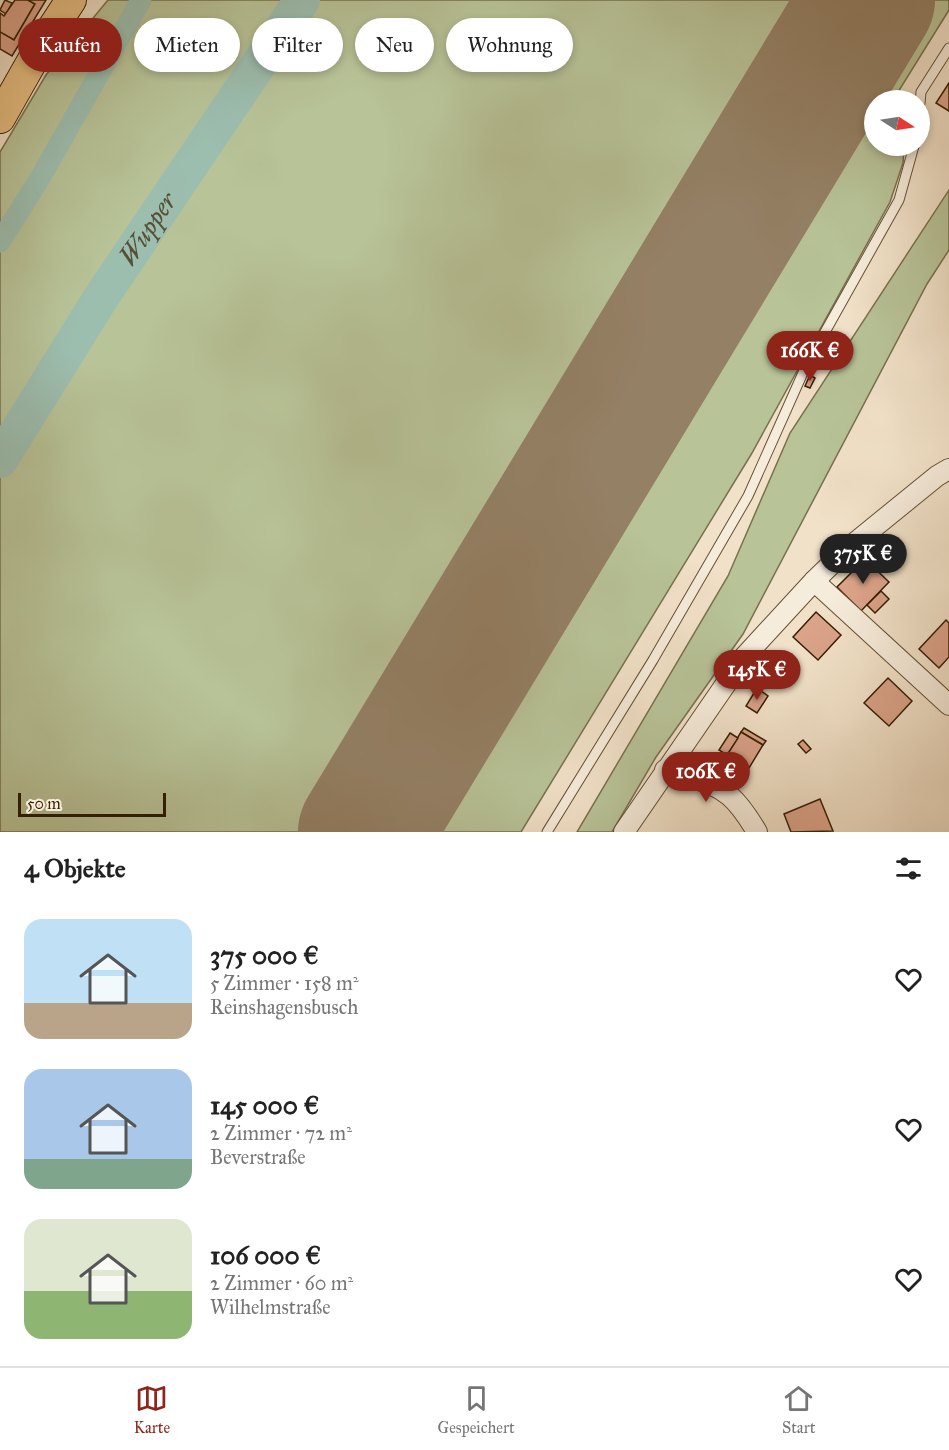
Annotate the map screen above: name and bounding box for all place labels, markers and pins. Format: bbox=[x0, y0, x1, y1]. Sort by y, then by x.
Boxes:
pin: 166K € bbox=[761, 331, 859, 382]
pin: 375K € bbox=[814, 534, 912, 585]
pin: 145K € bbox=[708, 650, 806, 701]
pin: 106K € bbox=[657, 752, 755, 803]

